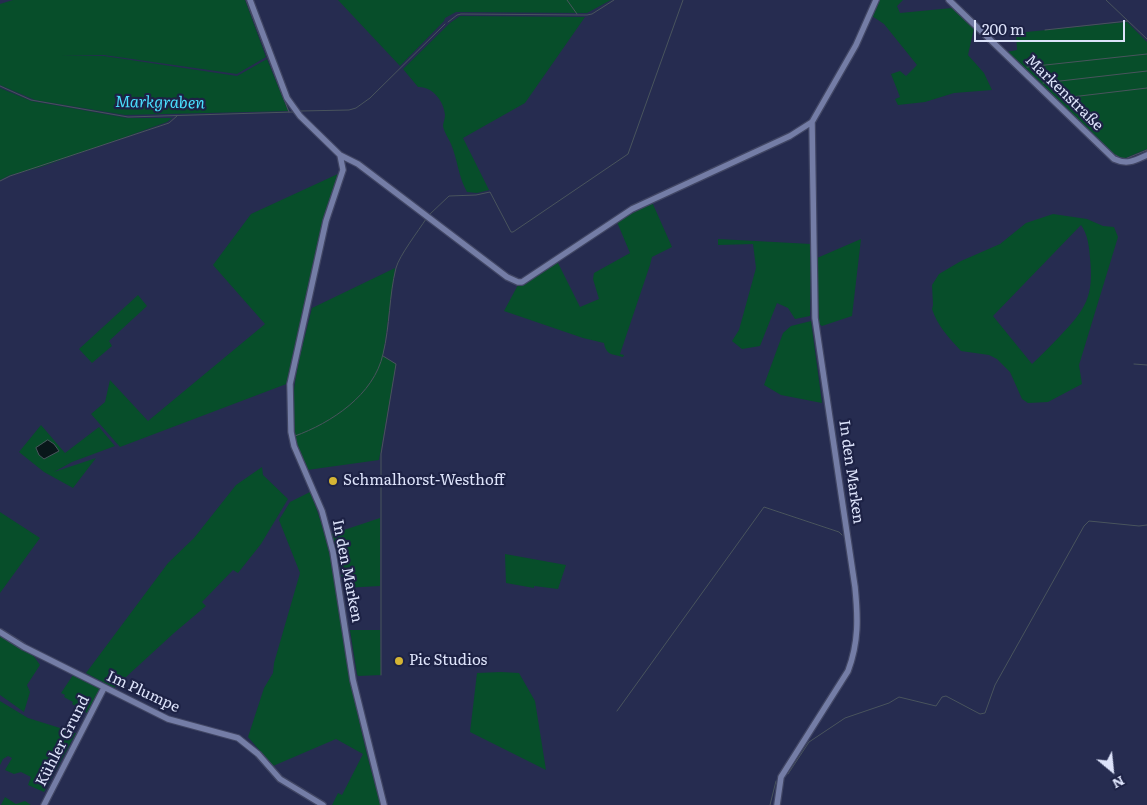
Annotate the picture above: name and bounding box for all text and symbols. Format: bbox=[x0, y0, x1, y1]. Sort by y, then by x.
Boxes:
scale bar bbox=[977, 10, 1128, 42]
text: 200 m bbox=[982, 17, 1025, 40]
street label: Markenstraße bbox=[1021, 51, 1107, 135]
water label: Markgraben bbox=[115, 93, 205, 113]
street label: In den Marken bbox=[835, 419, 867, 525]
place label: Schmalhorst-Westhoff bbox=[343, 472, 504, 490]
marker: Schmalhorst-Westhoff bbox=[327, 475, 339, 487]
street label: In den Marken bbox=[328, 518, 366, 624]
place label: Pic Studios bbox=[409, 652, 487, 670]
marker: Pic Studios bbox=[393, 655, 405, 667]
street label: Im Plumpe bbox=[104, 667, 182, 717]
street label: Kühler Grund bbox=[32, 693, 94, 789]
north arrow bbox=[1087, 745, 1137, 795]
text: N bbox=[1109, 772, 1129, 795]

